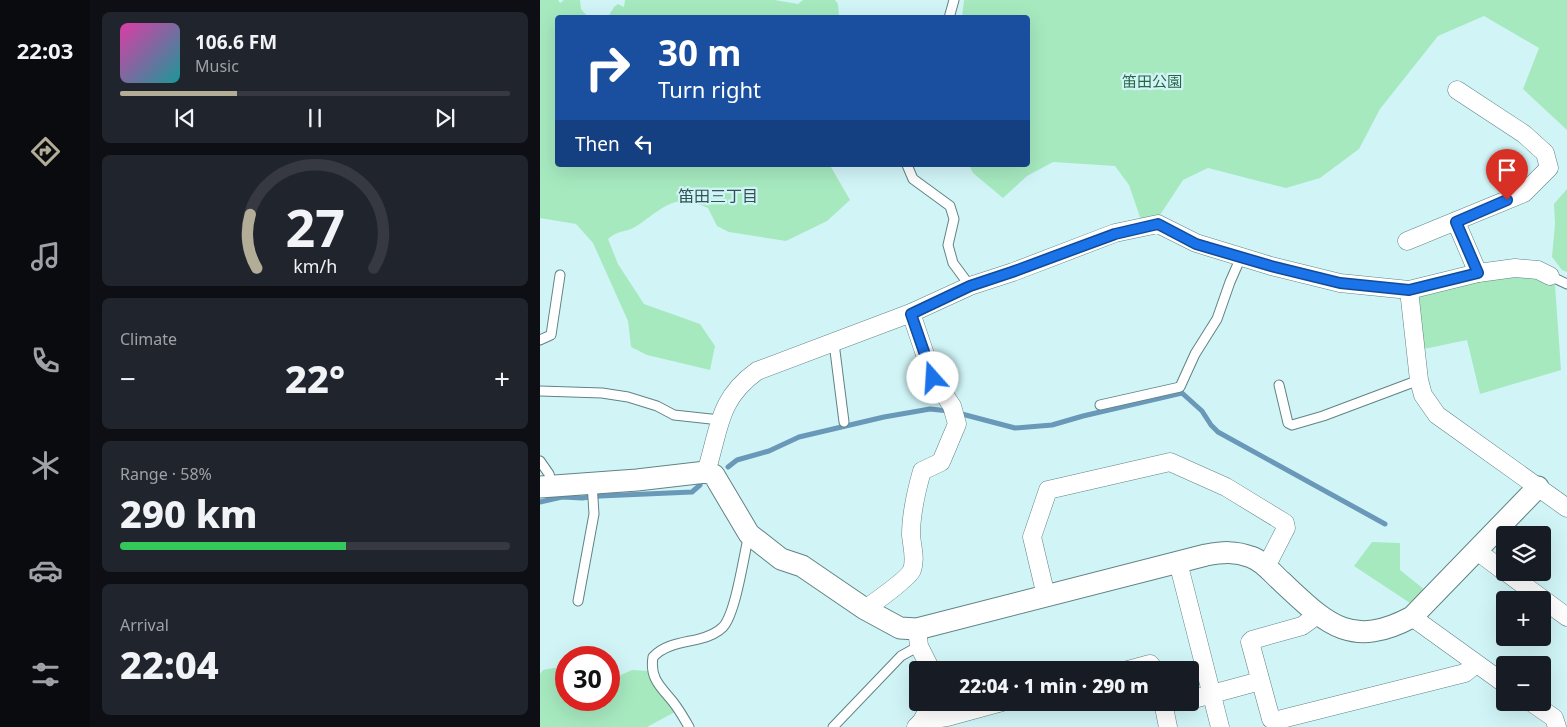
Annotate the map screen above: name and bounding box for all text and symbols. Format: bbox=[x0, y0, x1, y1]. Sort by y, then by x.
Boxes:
text: 106.6 FM bbox=[195, 29, 277, 55]
text: 30 m bbox=[658, 29, 741, 76]
text: 22:03 bbox=[17, 35, 73, 65]
icon: right bbox=[575, 35, 640, 100]
text: Music bbox=[195, 55, 239, 77]
park label: 笛田公園 bbox=[1122, 71, 1182, 91]
text: Turn right bbox=[658, 74, 761, 104]
icon: previous bbox=[171, 104, 199, 132]
icon: pause bbox=[301, 104, 329, 132]
icon: next bbox=[431, 104, 459, 132]
icon: left bbox=[630, 130, 658, 158]
text: Then bbox=[575, 131, 620, 157]
icon: directions bbox=[28, 134, 63, 169]
pin bbox=[1486, 149, 1528, 200]
icon: arrive bbox=[1493, 156, 1521, 184]
district label: 笛田三丁目 bbox=[678, 185, 758, 207]
text: 27 bbox=[285, 191, 345, 262]
icon: music bbox=[28, 239, 63, 274]
text: km/h bbox=[293, 254, 337, 278]
text: Climate bbox=[120, 328, 177, 350]
icon: phone bbox=[28, 343, 63, 378]
position arrow bbox=[906, 351, 958, 403]
text: 22° bbox=[285, 352, 345, 404]
text: − bbox=[120, 359, 136, 397]
text: + bbox=[494, 359, 510, 397]
icon: climate bbox=[28, 448, 63, 483]
text: Range · 58% bbox=[120, 463, 212, 485]
text: 290 km bbox=[120, 487, 258, 539]
map controls bbox=[1496, 526, 1551, 711]
button: layers bbox=[1496, 526, 1551, 581]
icon: car bbox=[28, 553, 63, 588]
button: + bbox=[1496, 591, 1551, 646]
text: Arrival bbox=[120, 614, 169, 636]
text: 22:04 bbox=[120, 638, 219, 690]
speed limit sign: 30 bbox=[555, 646, 620, 711]
button: − bbox=[1496, 656, 1551, 711]
icon: filters bbox=[28, 657, 63, 692]
text: 22:04 · 1 min · 290 m bbox=[959, 673, 1149, 699]

